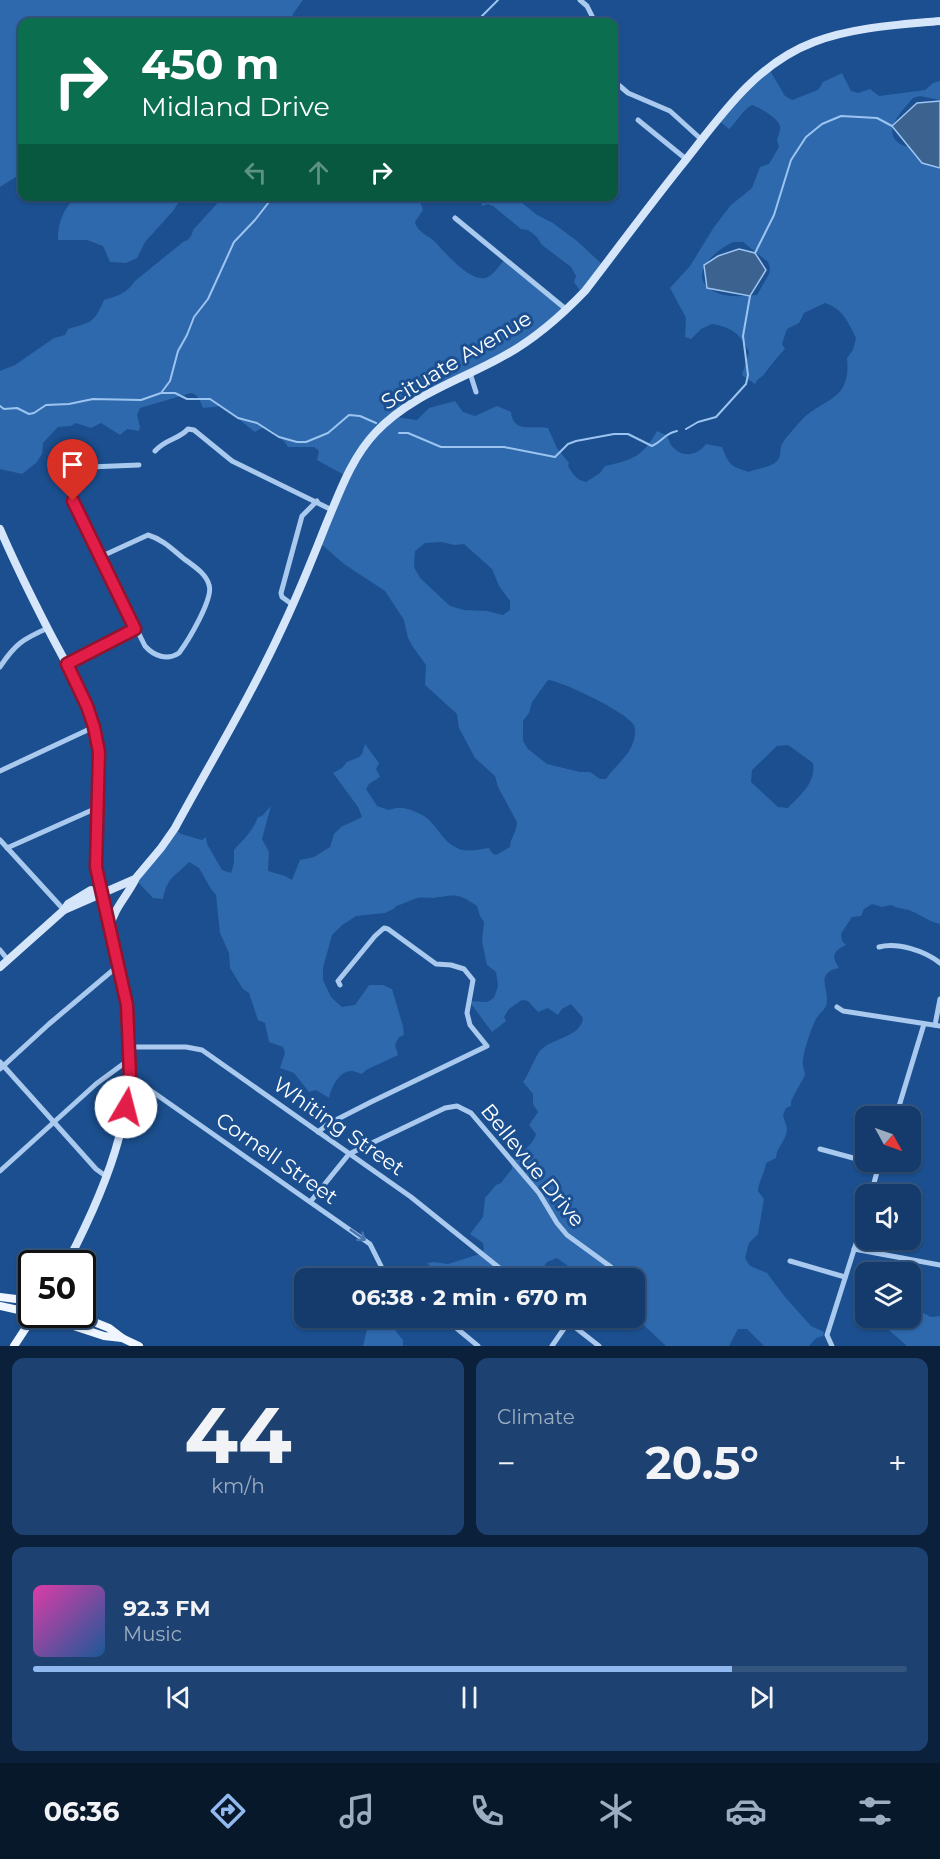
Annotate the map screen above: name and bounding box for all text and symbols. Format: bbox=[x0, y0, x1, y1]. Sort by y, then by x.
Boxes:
text: 450 m bbox=[141, 38, 279, 90]
icon: right bbox=[42, 42, 120, 120]
text: Midland Drive bbox=[141, 90, 330, 123]
icon: left bbox=[239, 156, 272, 189]
icon: ahead bbox=[302, 156, 335, 189]
icon: right bbox=[365, 156, 398, 189]
street label: Scituate Avenue bbox=[376, 305, 536, 415]
pin bbox=[47, 439, 98, 501]
icon: arrive bbox=[56, 448, 89, 481]
street label: Whiting Street bbox=[269, 1071, 409, 1181]
position arrow bbox=[94, 1075, 158, 1139]
street label: Bellevue Drive bbox=[476, 1098, 590, 1232]
north arrow bbox=[855, 1106, 921, 1172]
map controls bbox=[855, 1106, 921, 1328]
street label: Cornell Street bbox=[211, 1107, 343, 1209]
button: sound bbox=[855, 1184, 921, 1250]
one-way arrow bbox=[349, 1229, 365, 1241]
speed limit sign: 50 bbox=[18, 1250, 96, 1328]
button: layers bbox=[855, 1262, 921, 1328]
text: 06:38 · 2 min · 670 m bbox=[352, 1284, 587, 1311]
text: 44 bbox=[184, 1387, 292, 1483]
text: Climate bbox=[497, 1405, 575, 1429]
text: 20.5° bbox=[645, 1435, 759, 1490]
text: − bbox=[497, 1443, 516, 1483]
text: + bbox=[888, 1443, 907, 1483]
text: km/h bbox=[211, 1474, 265, 1498]
text: 92.3 FM bbox=[123, 1595, 210, 1622]
text: Music bbox=[123, 1622, 182, 1646]
icon: previous bbox=[162, 1681, 195, 1714]
icon: pause bbox=[453, 1681, 486, 1714]
icon: next bbox=[745, 1681, 778, 1714]
icon: directions bbox=[207, 1790, 249, 1832]
icon: music bbox=[336, 1790, 378, 1832]
icon: phone bbox=[466, 1790, 508, 1832]
icon: climate bbox=[595, 1790, 637, 1832]
icon: car bbox=[725, 1790, 767, 1832]
icon: filters bbox=[854, 1790, 896, 1832]
text: 06:36 bbox=[44, 1795, 120, 1828]

